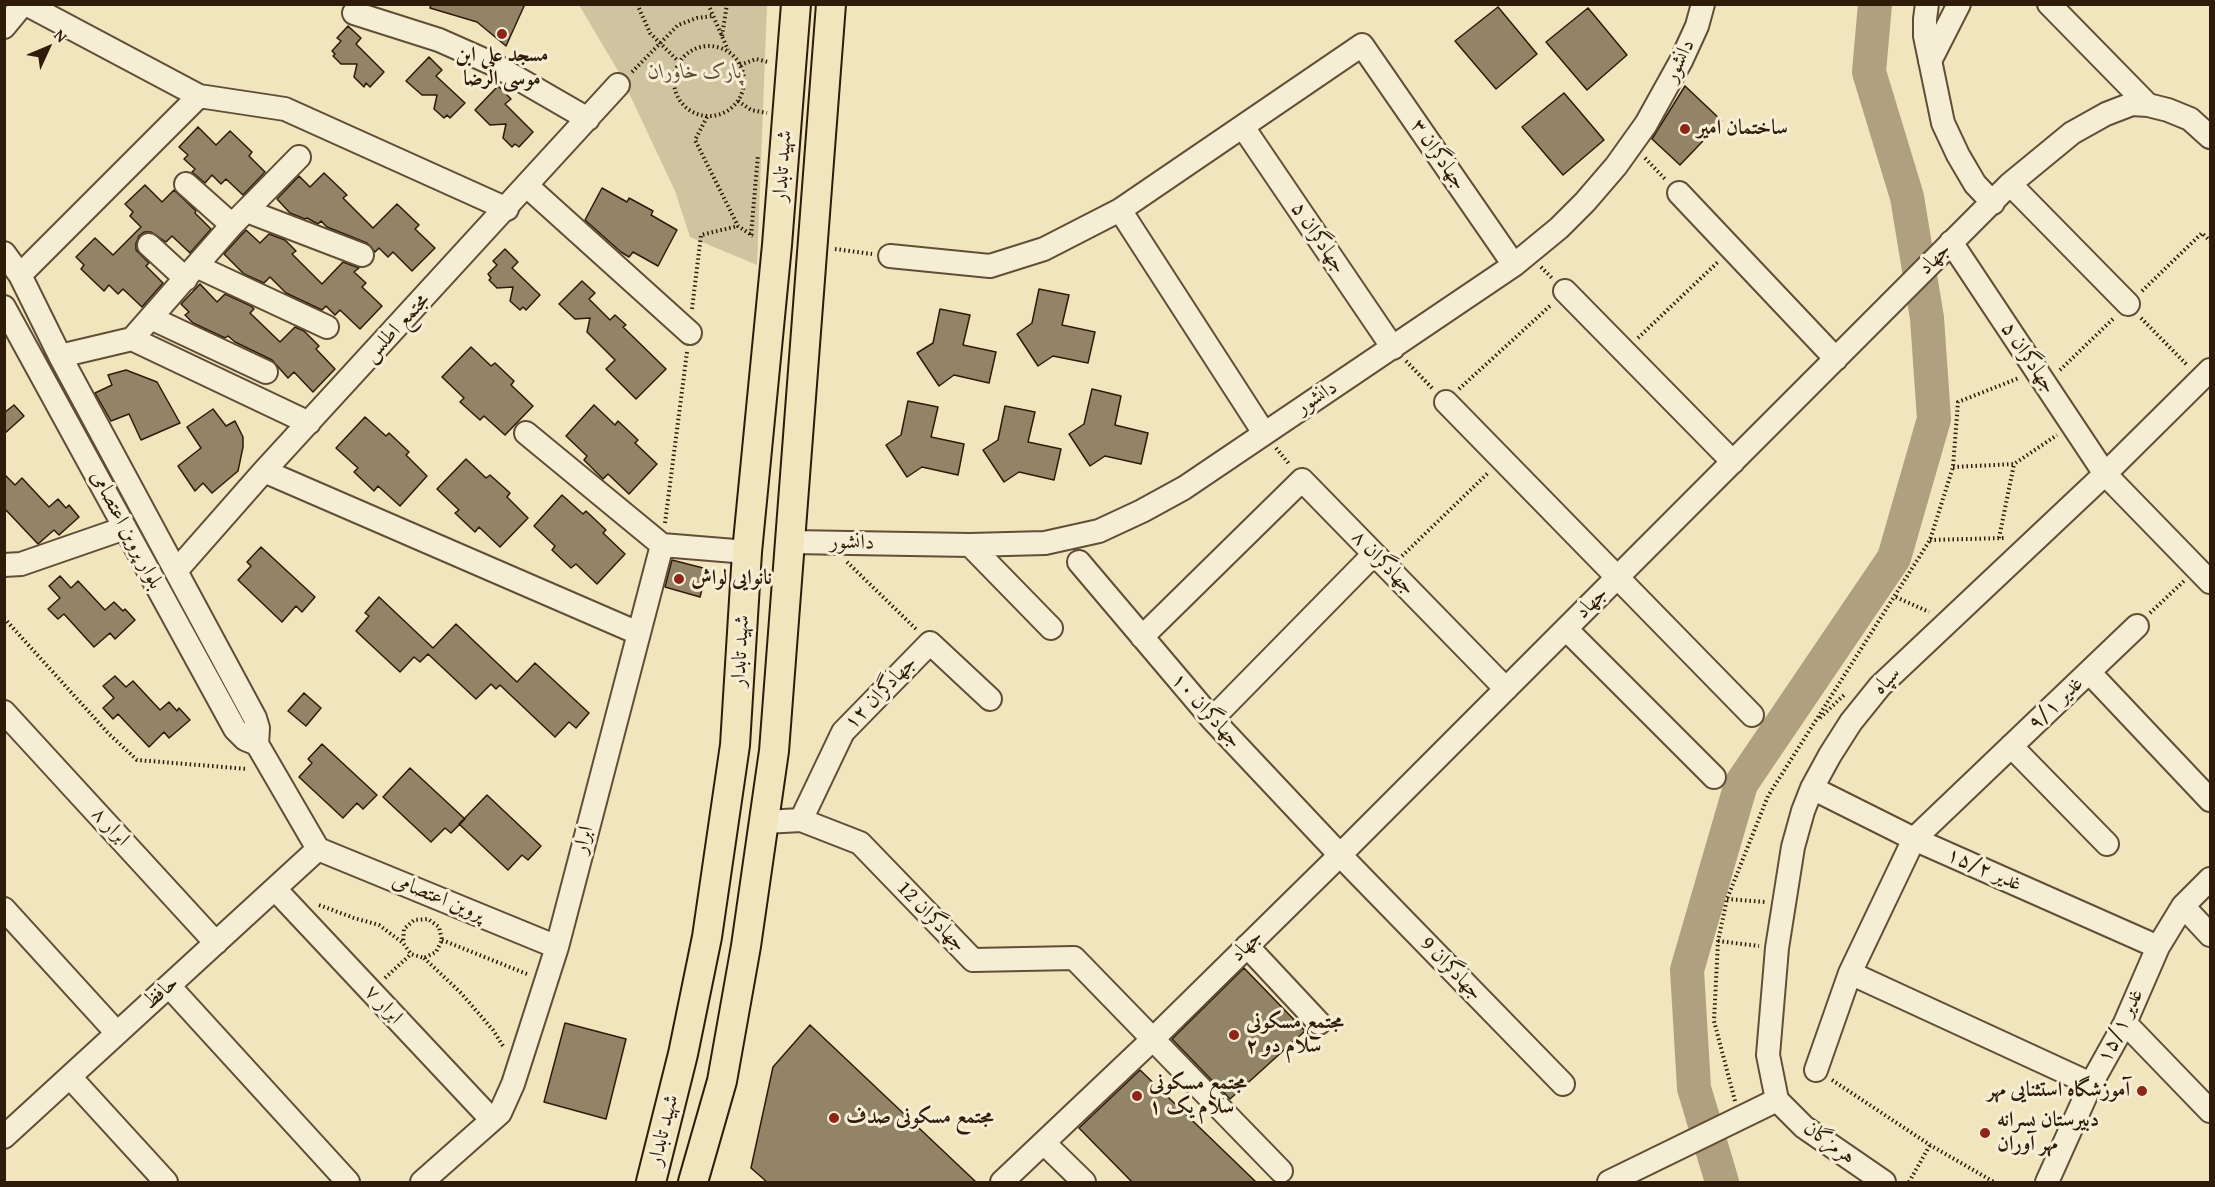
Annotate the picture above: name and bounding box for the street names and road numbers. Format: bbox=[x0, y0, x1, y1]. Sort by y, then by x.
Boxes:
street label: دانشور bbox=[1659, 35, 1701, 87]
street label: جهادگران ۳ bbox=[1404, 115, 1472, 195]
street label: شهید تابدار bbox=[768, 129, 798, 203]
street label: جهادگران ۵ bbox=[1285, 197, 1351, 279]
street label: جهاد bbox=[1913, 237, 1957, 281]
street label: مجتمع اطلس bbox=[359, 288, 435, 368]
street label: جهادگران ۵ bbox=[1995, 317, 2061, 399]
street label: دانشور bbox=[1291, 375, 1343, 421]
street label: بلوار پروین اعتصامی bbox=[84, 466, 168, 594]
street label: جهادگران ۸ bbox=[1346, 525, 1420, 601]
street label: دانشور bbox=[830, 530, 874, 556]
street label: جهاد bbox=[1570, 581, 1614, 625]
street label: شهید تابدار bbox=[727, 614, 755, 688]
street label: جهادگران ۱۲ bbox=[839, 651, 923, 735]
street label: سپاه bbox=[1868, 662, 1906, 700]
street label: جهادگران ۱۰ bbox=[1165, 668, 1247, 754]
street label: غدیر ۹/۱ bbox=[2023, 672, 2089, 736]
street label: ابرار ۸ bbox=[86, 802, 134, 852]
street label: ابرار bbox=[568, 823, 600, 857]
street label: غدیر ۱۵/۲ bbox=[1943, 842, 2025, 898]
street label: پروین اعتصامی bbox=[388, 868, 488, 928]
street label: جهادگران 12 bbox=[891, 876, 971, 958]
street label: جهاد bbox=[1225, 924, 1269, 968]
street label: جهادگران 9 bbox=[1414, 932, 1488, 1006]
street label: حافظ bbox=[138, 970, 184, 1016]
street label: ابرار ۷ bbox=[359, 980, 407, 1030]
street label: غدیر ۱۵/۱ bbox=[2092, 985, 2150, 1067]
street label: شهید تابدار bbox=[643, 1092, 685, 1168]
street label: هرمزگان bbox=[1798, 1116, 1860, 1170]

